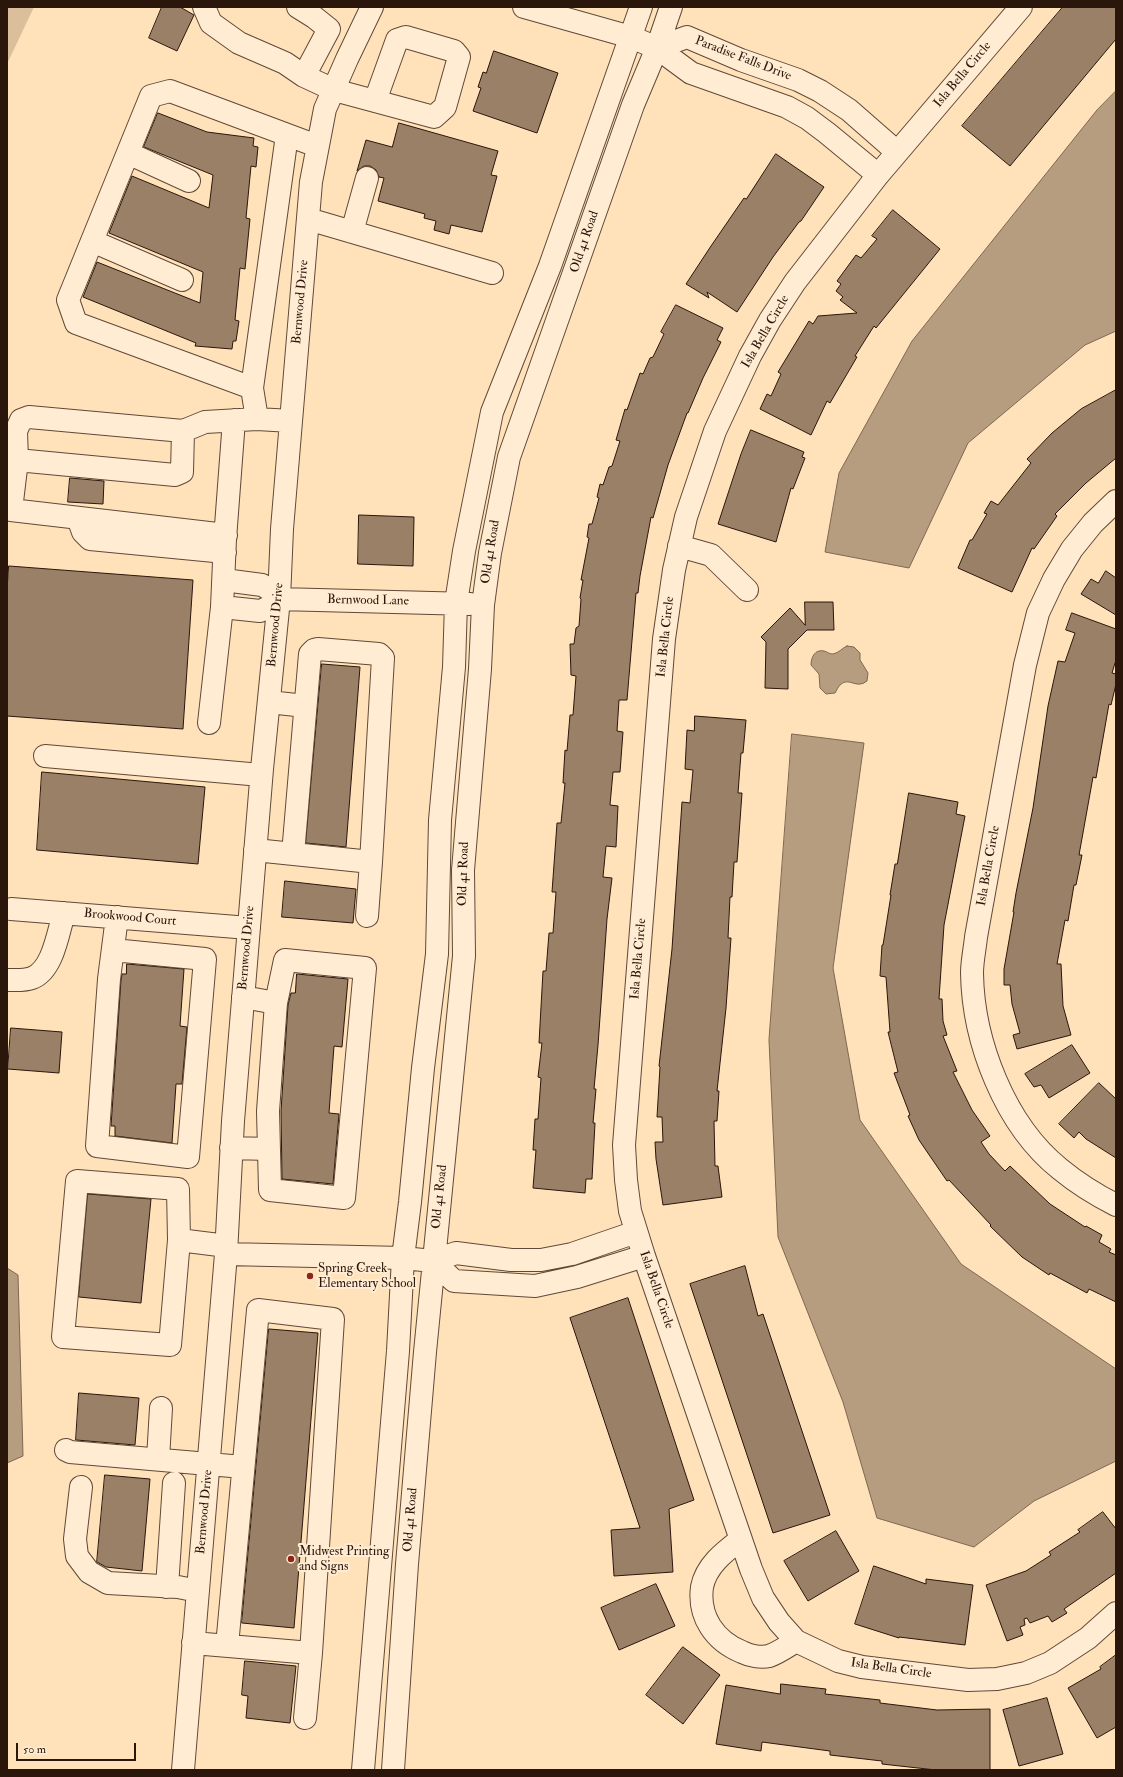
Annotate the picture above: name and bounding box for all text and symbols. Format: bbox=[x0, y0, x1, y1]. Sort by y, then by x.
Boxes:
street label: Paradise Falls Drive bbox=[693, 33, 793, 85]
street label: Isla Bella Circle bbox=[931, 39, 995, 111]
street label: Old 41 Road bbox=[567, 209, 603, 275]
street label: Bernwood Drive bbox=[290, 259, 312, 345]
street label: Isla Bella Circle bbox=[739, 293, 793, 371]
street label: Old 41 Road bbox=[478, 519, 504, 585]
street label: Bernwood Drive bbox=[265, 582, 287, 668]
street label: Bernwood Lane bbox=[327, 592, 409, 610]
street label: Isla Bella Circle bbox=[654, 596, 678, 678]
street label: Isla Bella Circle bbox=[974, 825, 1004, 907]
street label: Old 41 Road bbox=[455, 842, 473, 906]
street label: Bernwood Drive bbox=[236, 905, 258, 991]
street label: Brookwood Court bbox=[83, 906, 177, 930]
street label: Isla Bella Circle bbox=[628, 918, 650, 1000]
street label: Old 41 Road bbox=[429, 1164, 451, 1230]
street label: Isla Bella Circle bbox=[635, 1249, 677, 1331]
place label: Spring Creek Elementary School bbox=[318, 1261, 416, 1292]
marker: Spring Creek Elementary School bbox=[305, 1271, 315, 1281]
street label: Bernwood Drive bbox=[194, 1469, 216, 1555]
street label: Old 41 Road bbox=[400, 1487, 422, 1553]
place label: Midwest Printing and Signs bbox=[299, 1544, 389, 1575]
marker: Midwest Printing and Signs bbox=[286, 1554, 296, 1564]
street label: Isla Bella Circle bbox=[850, 1656, 932, 1682]
scale bar bbox=[18, 1735, 138, 1761]
text: 50 m bbox=[23, 1742, 46, 1757]

